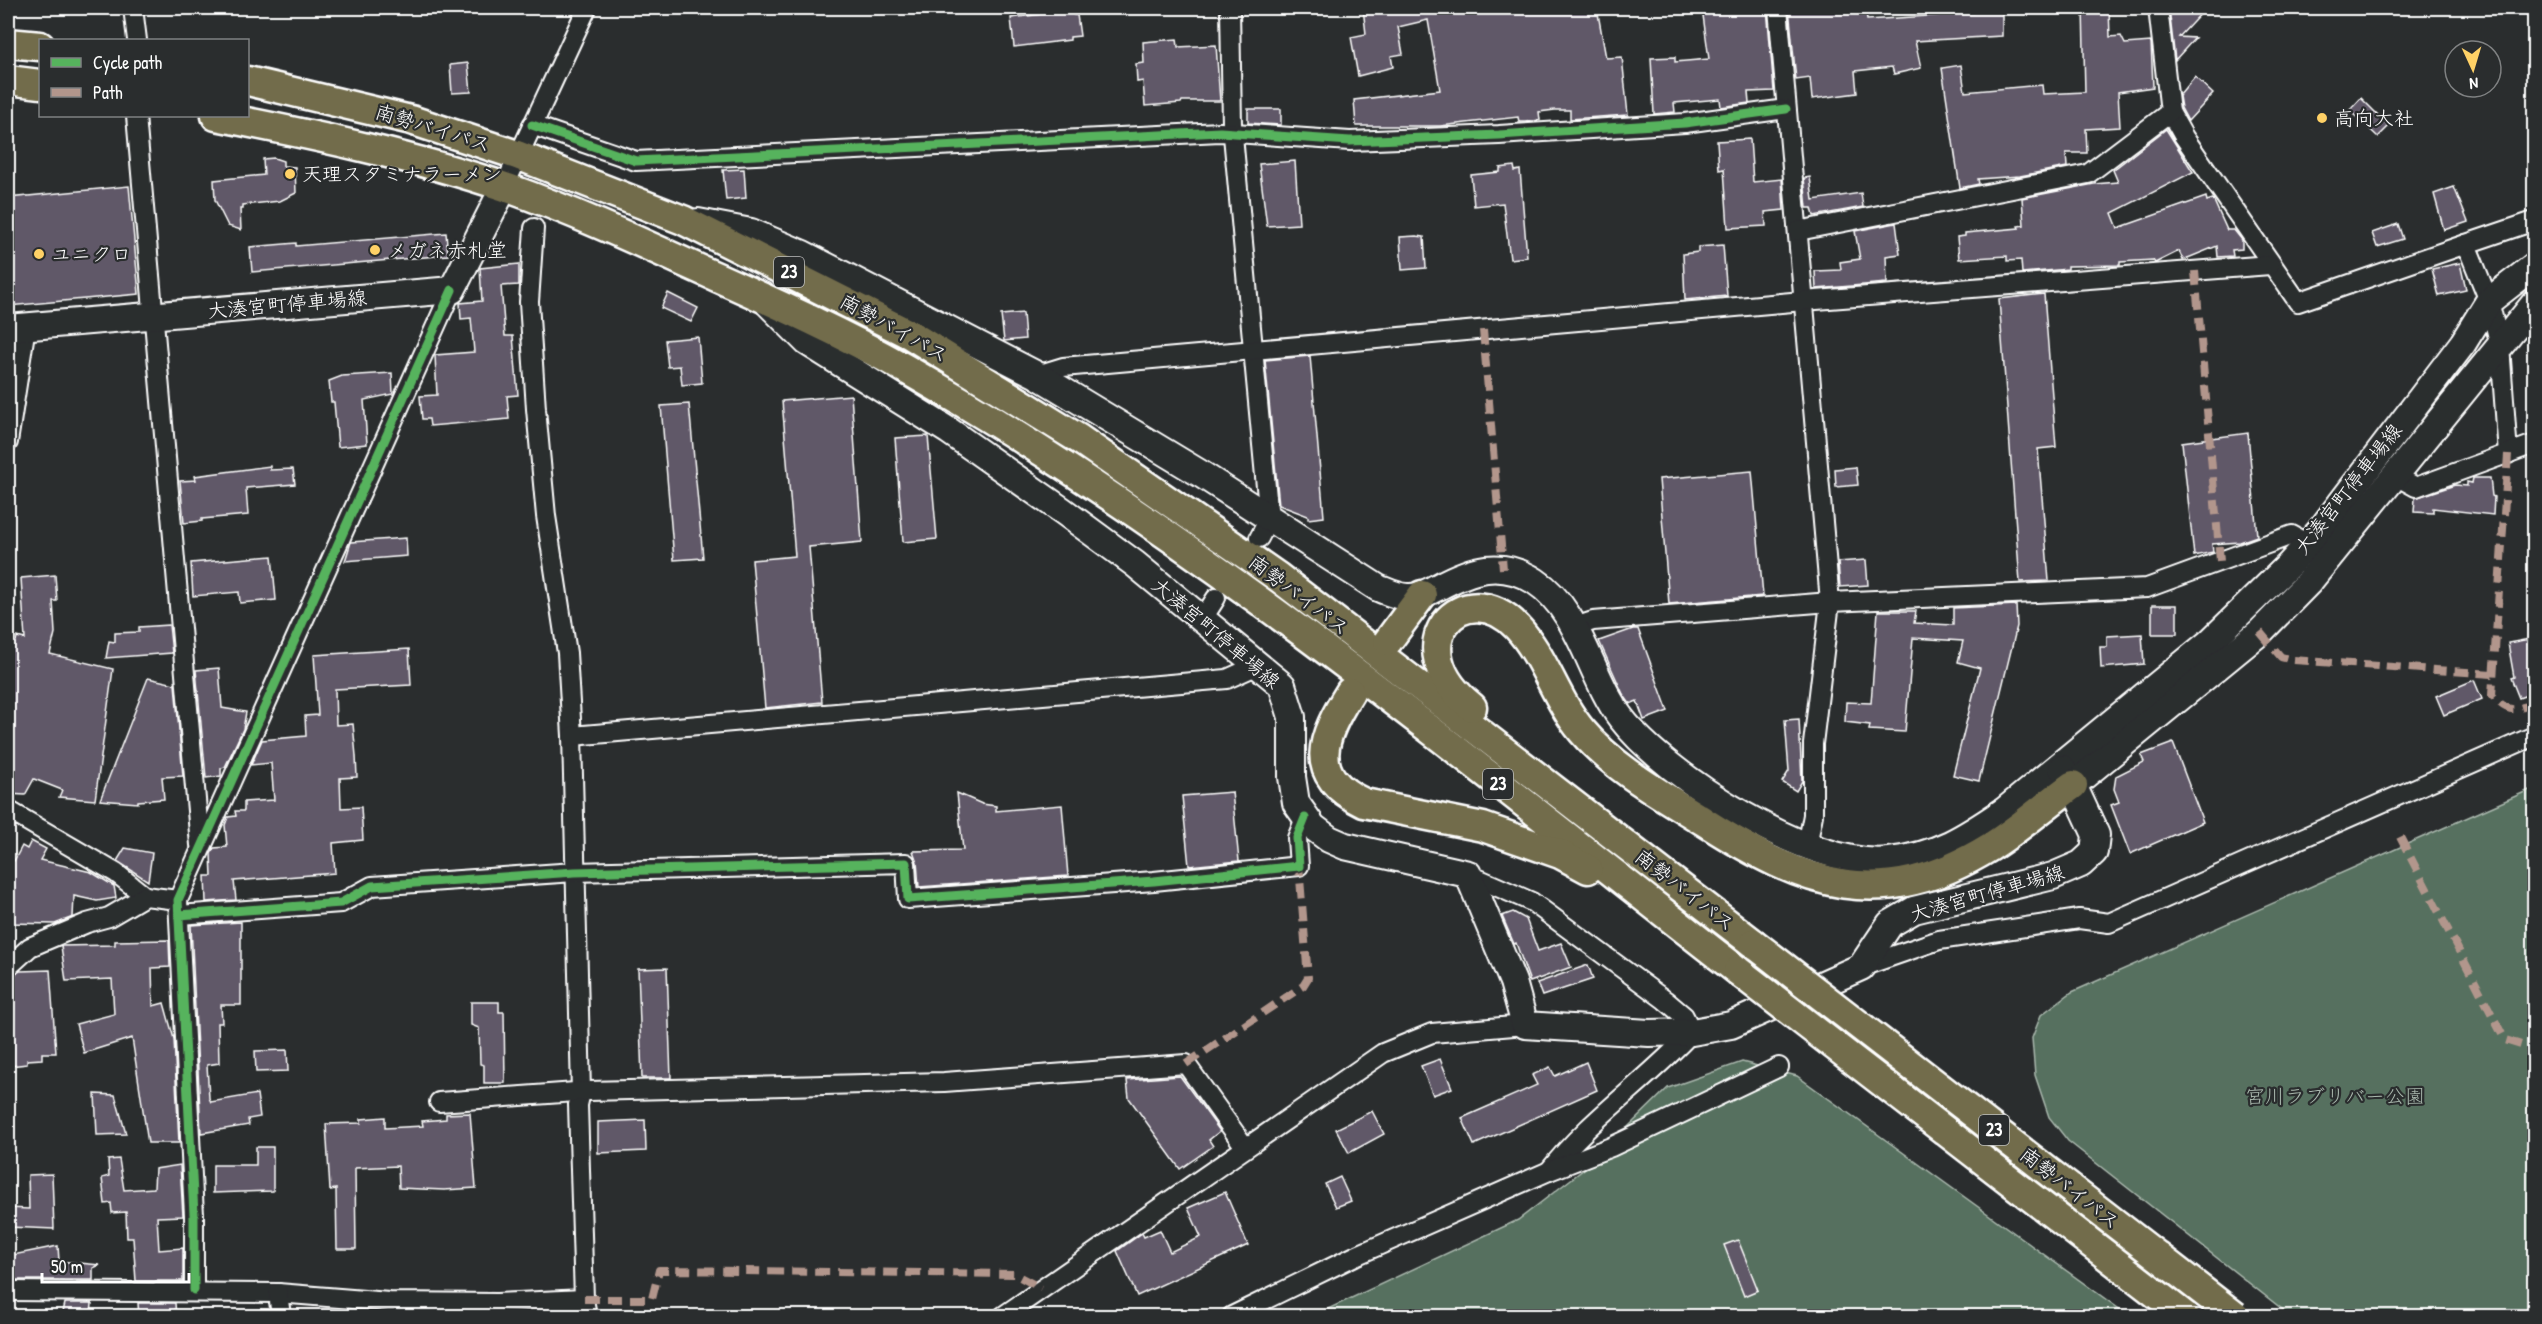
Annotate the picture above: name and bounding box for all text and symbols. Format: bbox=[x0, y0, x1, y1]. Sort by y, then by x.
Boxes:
legend bbox=[39, 39, 249, 117]
north arrow bbox=[2443, 39, 2503, 99]
text: Cycle path bbox=[93, 50, 163, 75]
text: N bbox=[2469, 73, 2479, 95]
text: Path bbox=[93, 80, 123, 105]
street label: 南勢バイパス bbox=[372, 97, 494, 158]
place label: 高向大社 bbox=[2334, 104, 2414, 131]
marker: 高向大社 bbox=[2315, 111, 2329, 125]
place label: 天理スタミナラーメン bbox=[302, 160, 502, 187]
marker: 天理スタミナラーメン bbox=[283, 167, 297, 181]
place label: メガネ赤札堂 bbox=[387, 236, 507, 263]
place label: ユニクロ bbox=[51, 240, 131, 267]
marker: メガネ赤札堂 bbox=[368, 243, 382, 257]
marker: ユニクロ bbox=[32, 247, 46, 261]
road number: 23 bbox=[774, 257, 804, 287]
street label: 大湊宮町停車場線 bbox=[206, 283, 368, 324]
street label: 南勢バイパス bbox=[835, 287, 953, 368]
street label: 大湊宮町停車場線 bbox=[2288, 417, 2407, 560]
street label: 南勢バイパス bbox=[1243, 548, 1355, 641]
street label: 大湊宮町停車場線 bbox=[1146, 571, 1286, 694]
road number: 23 bbox=[1483, 769, 1513, 799]
street label: 南勢バイパス bbox=[1630, 842, 1741, 937]
street label: 大湊宮町停車場線 bbox=[1906, 857, 2067, 928]
park label: 宮川ラブリバー公園 bbox=[2245, 1082, 2425, 1109]
road number: 23 bbox=[1979, 1115, 2009, 1145]
street label: 南勢バイパス bbox=[2015, 1140, 2126, 1235]
scale bar bbox=[42, 1246, 189, 1284]
text: 50 m bbox=[51, 1254, 83, 1279]

